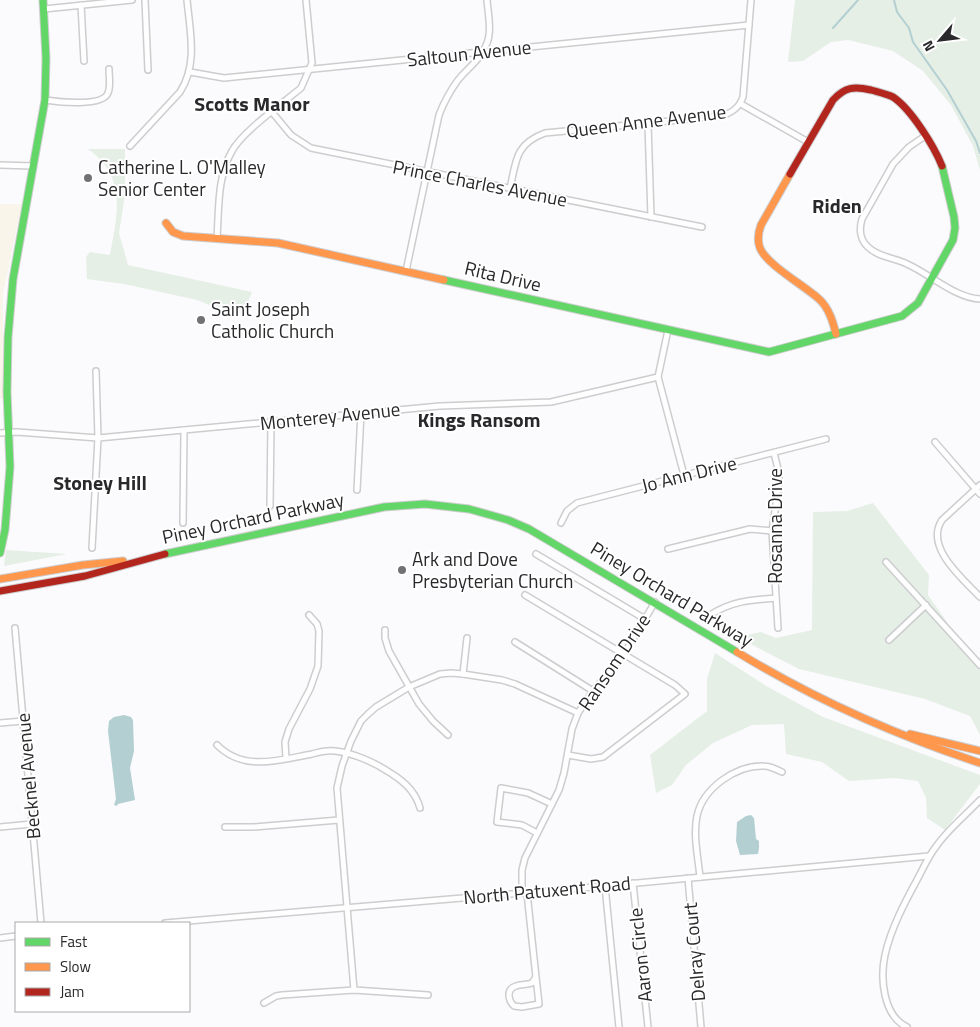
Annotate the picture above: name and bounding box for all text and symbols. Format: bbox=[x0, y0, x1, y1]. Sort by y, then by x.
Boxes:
north arrow bbox=[915, 15, 965, 65]
street label: Saltoun Avenue bbox=[405, 32, 533, 73]
text: N bbox=[917, 37, 940, 56]
district label: Scotts Manor bbox=[194, 88, 310, 119]
street label: Queen Anne Avenue bbox=[564, 96, 728, 145]
street label: Prince Charles Avenue bbox=[390, 151, 570, 214]
place label: Catherine L. O'Malley Senior Center bbox=[98, 152, 266, 203]
marker: Catherine L. O'Malley Senior Center bbox=[82, 172, 94, 184]
district label: Riden bbox=[812, 190, 862, 221]
street label: Rita Drive bbox=[462, 253, 544, 298]
place label: Saint Joseph Catholic Church bbox=[211, 294, 334, 345]
marker: Saint Joseph Catholic Church bbox=[195, 314, 207, 326]
street label: Monterey Avenue bbox=[258, 394, 402, 437]
district label: Kings Ransom bbox=[417, 404, 541, 435]
street label: Jo Ann Drive bbox=[638, 448, 739, 499]
district label: Stoney Hill bbox=[53, 467, 147, 498]
street label: Rosanna Drive bbox=[760, 468, 789, 584]
street label: Piney Orchard Parkway bbox=[159, 484, 347, 551]
street label: Piney Orchard Parkway bbox=[585, 533, 759, 654]
place label: Ark and Dove Presbyterian Church bbox=[412, 544, 573, 595]
marker: Ark and Dove Presbyterian Church bbox=[396, 564, 408, 576]
street label: Ransom Drive bbox=[570, 607, 657, 716]
street label: Becknel Avenue bbox=[8, 712, 47, 840]
street label: North Patuxent Road bbox=[462, 868, 632, 911]
street label: Delray Court bbox=[675, 901, 712, 1003]
street label: Aaron Circle bbox=[620, 906, 659, 1004]
legend bbox=[15, 922, 190, 1012]
text: Fast bbox=[60, 930, 88, 953]
text: Slow bbox=[60, 955, 91, 978]
text: Jam bbox=[60, 980, 84, 1003]

